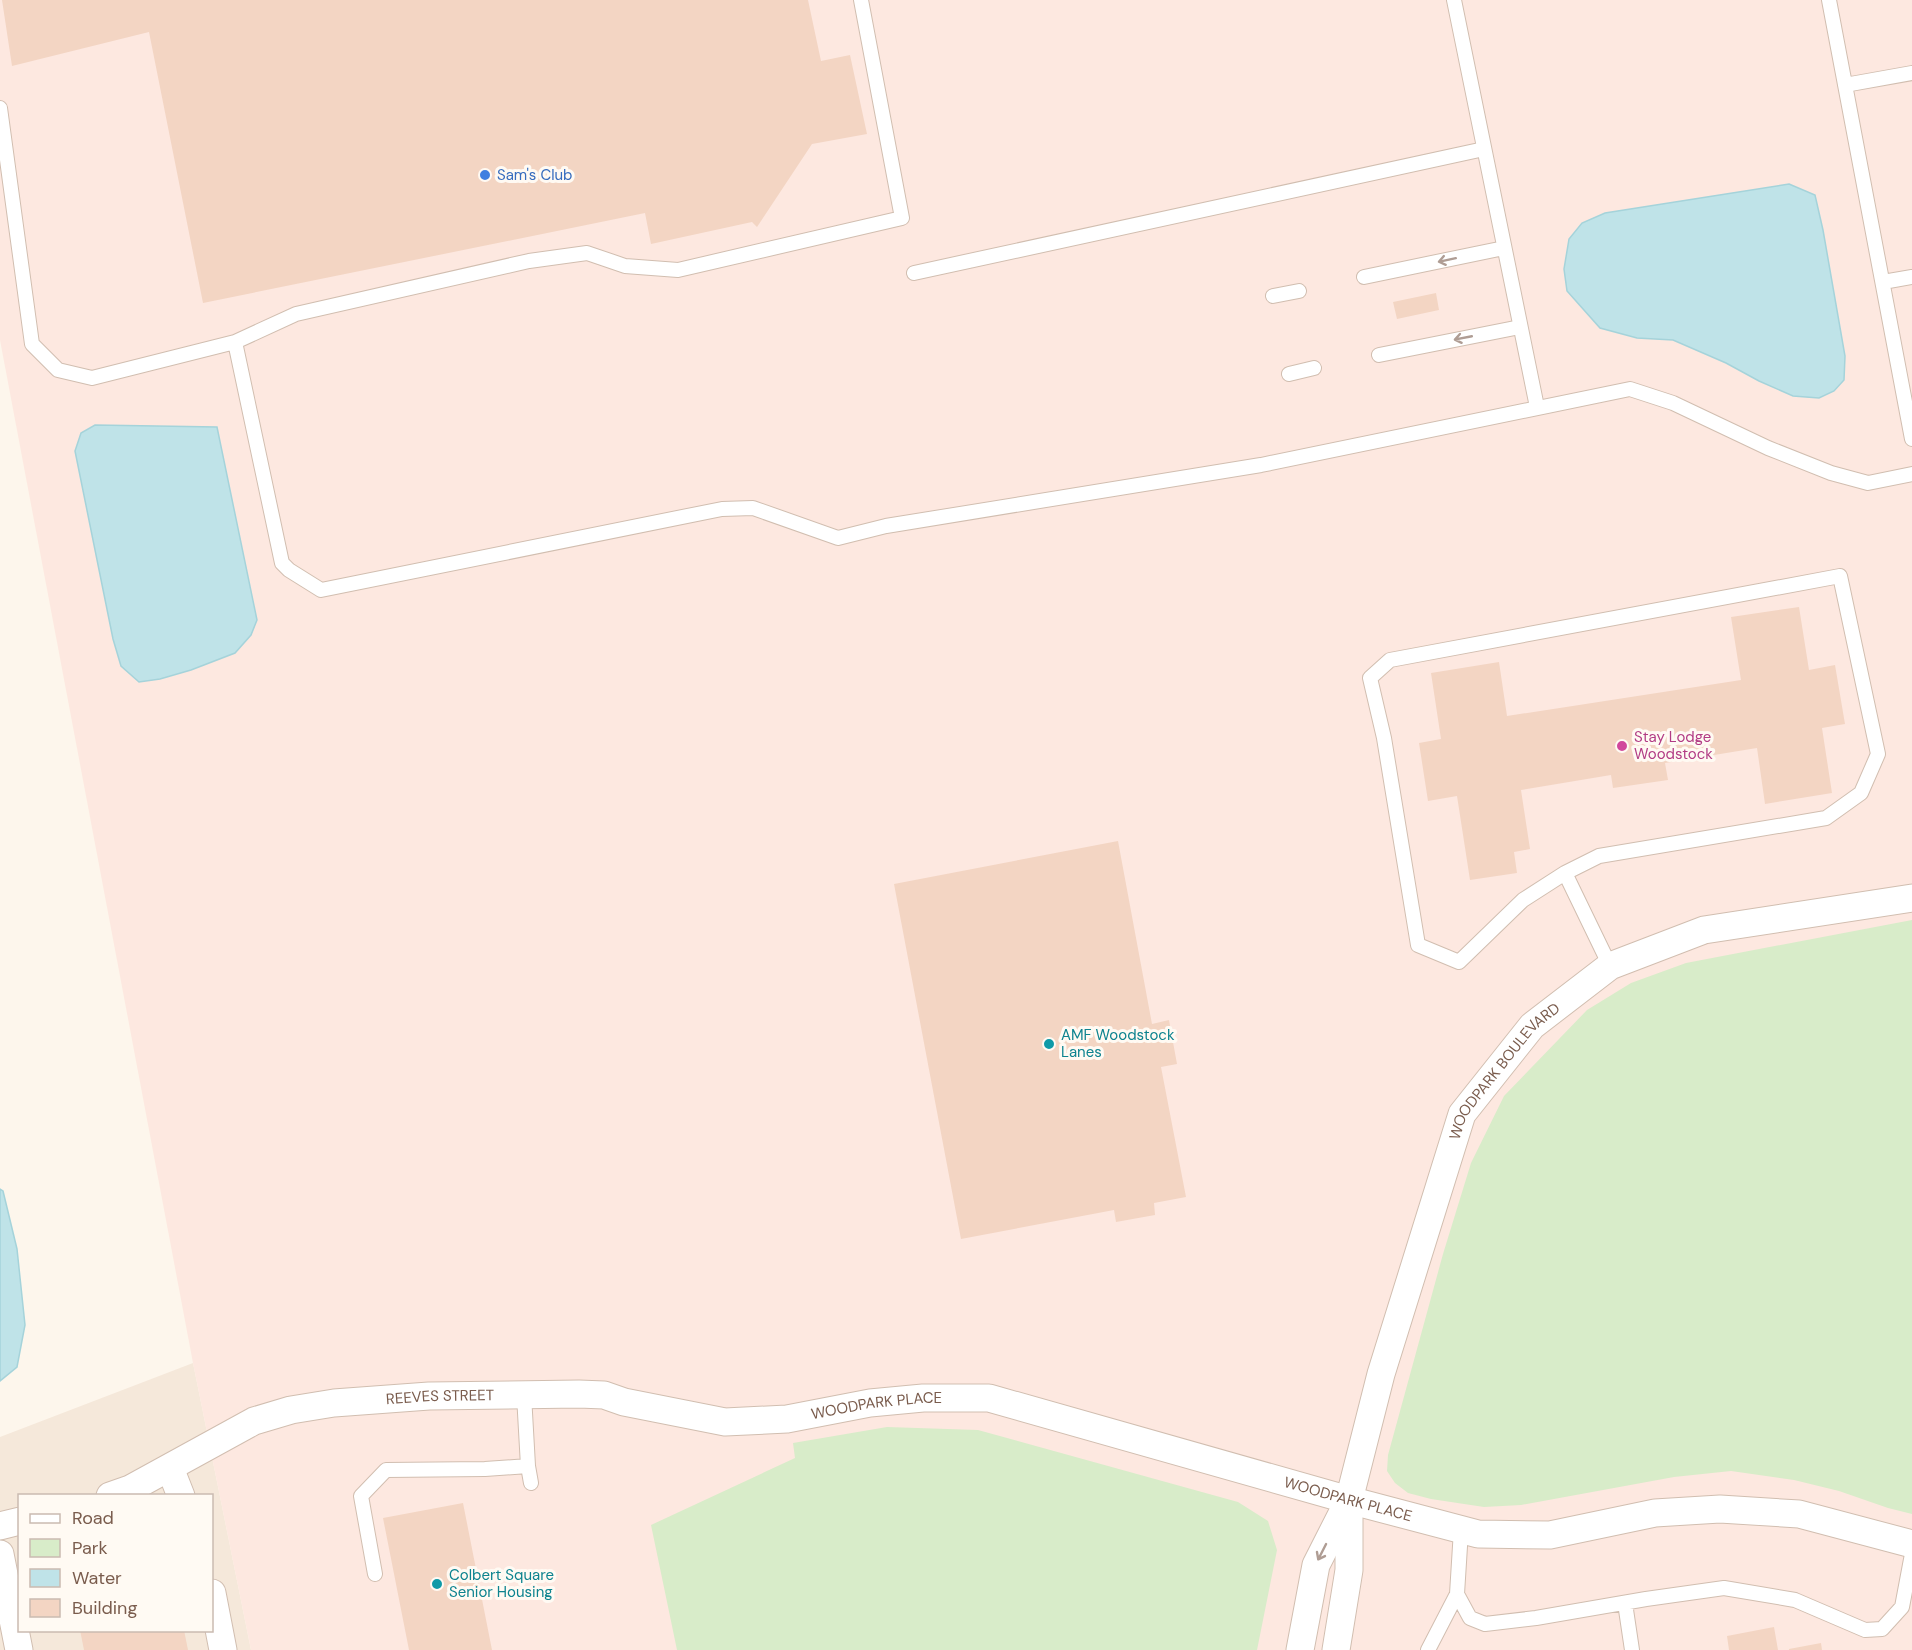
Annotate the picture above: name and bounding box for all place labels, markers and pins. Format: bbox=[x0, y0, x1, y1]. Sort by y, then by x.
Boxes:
place label: Sam's Club bbox=[497, 165, 572, 185]
marker: Sam's Club bbox=[478, 168, 492, 182]
place label: Stay Lodge Woodstock bbox=[1634, 727, 1713, 764]
marker: Stay Lodge Woodstock bbox=[1615, 739, 1629, 753]
place label: AMF Woodstock Lanes bbox=[1061, 1025, 1175, 1062]
marker: AMF Woodstock Lanes bbox=[1042, 1037, 1056, 1051]
place label: Colbert Square Senior Housing bbox=[449, 1565, 554, 1602]
marker: Colbert Square Senior Housing bbox=[430, 1577, 444, 1591]

